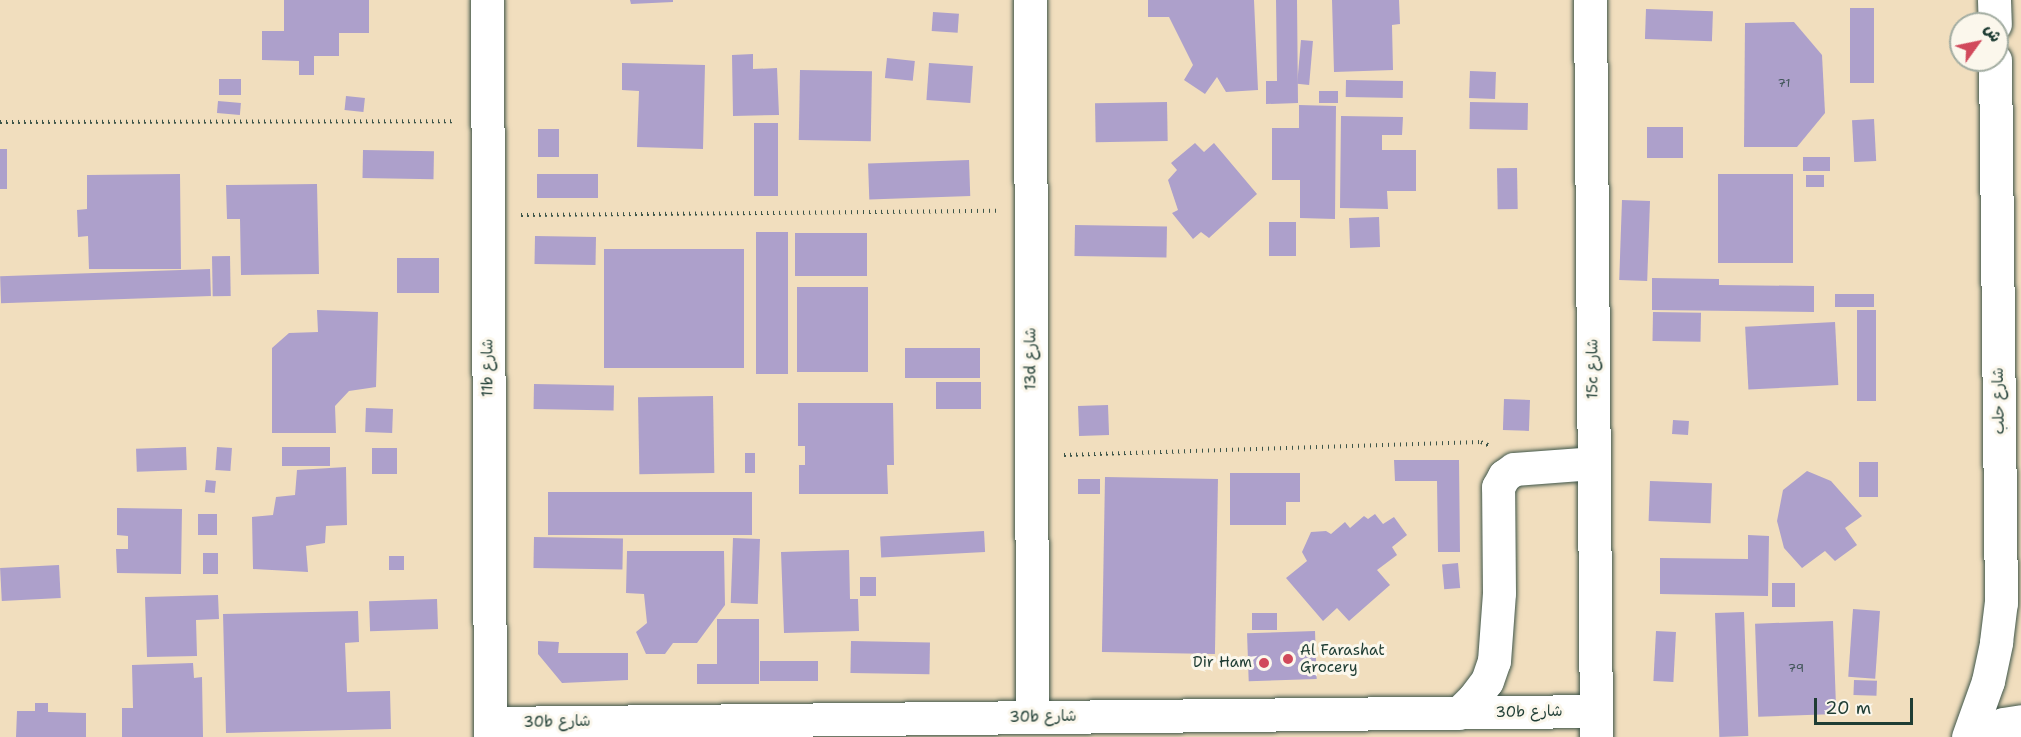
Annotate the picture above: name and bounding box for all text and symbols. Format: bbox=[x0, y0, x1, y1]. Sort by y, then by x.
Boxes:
north arrow bbox=[1949, 12, 2009, 72]
text: ش bbox=[1979, 20, 2006, 46]
house number: 71 bbox=[1778, 77, 1790, 91]
street label: 13d شارع bbox=[1022, 328, 1040, 390]
street label: 11b شارع bbox=[479, 339, 497, 397]
street label: 15c شارع bbox=[1584, 339, 1602, 399]
street label: شارع حلب bbox=[1989, 367, 2009, 435]
place label: Al Farashat Grocery bbox=[1300, 641, 1385, 676]
marker: Al Farashat Grocery bbox=[1281, 652, 1295, 666]
place label: Dir Ham bbox=[1193, 654, 1252, 672]
marker: Dir Ham bbox=[1257, 656, 1271, 670]
house number: 79 bbox=[1788, 662, 1804, 676]
scale bar bbox=[1817, 686, 1916, 724]
text: 20 m bbox=[1825, 696, 1871, 720]
street label: 30b شارع bbox=[1495, 702, 1563, 722]
street label: 30b شارع bbox=[1009, 707, 1077, 727]
street label: 30b شارع bbox=[523, 712, 591, 732]

